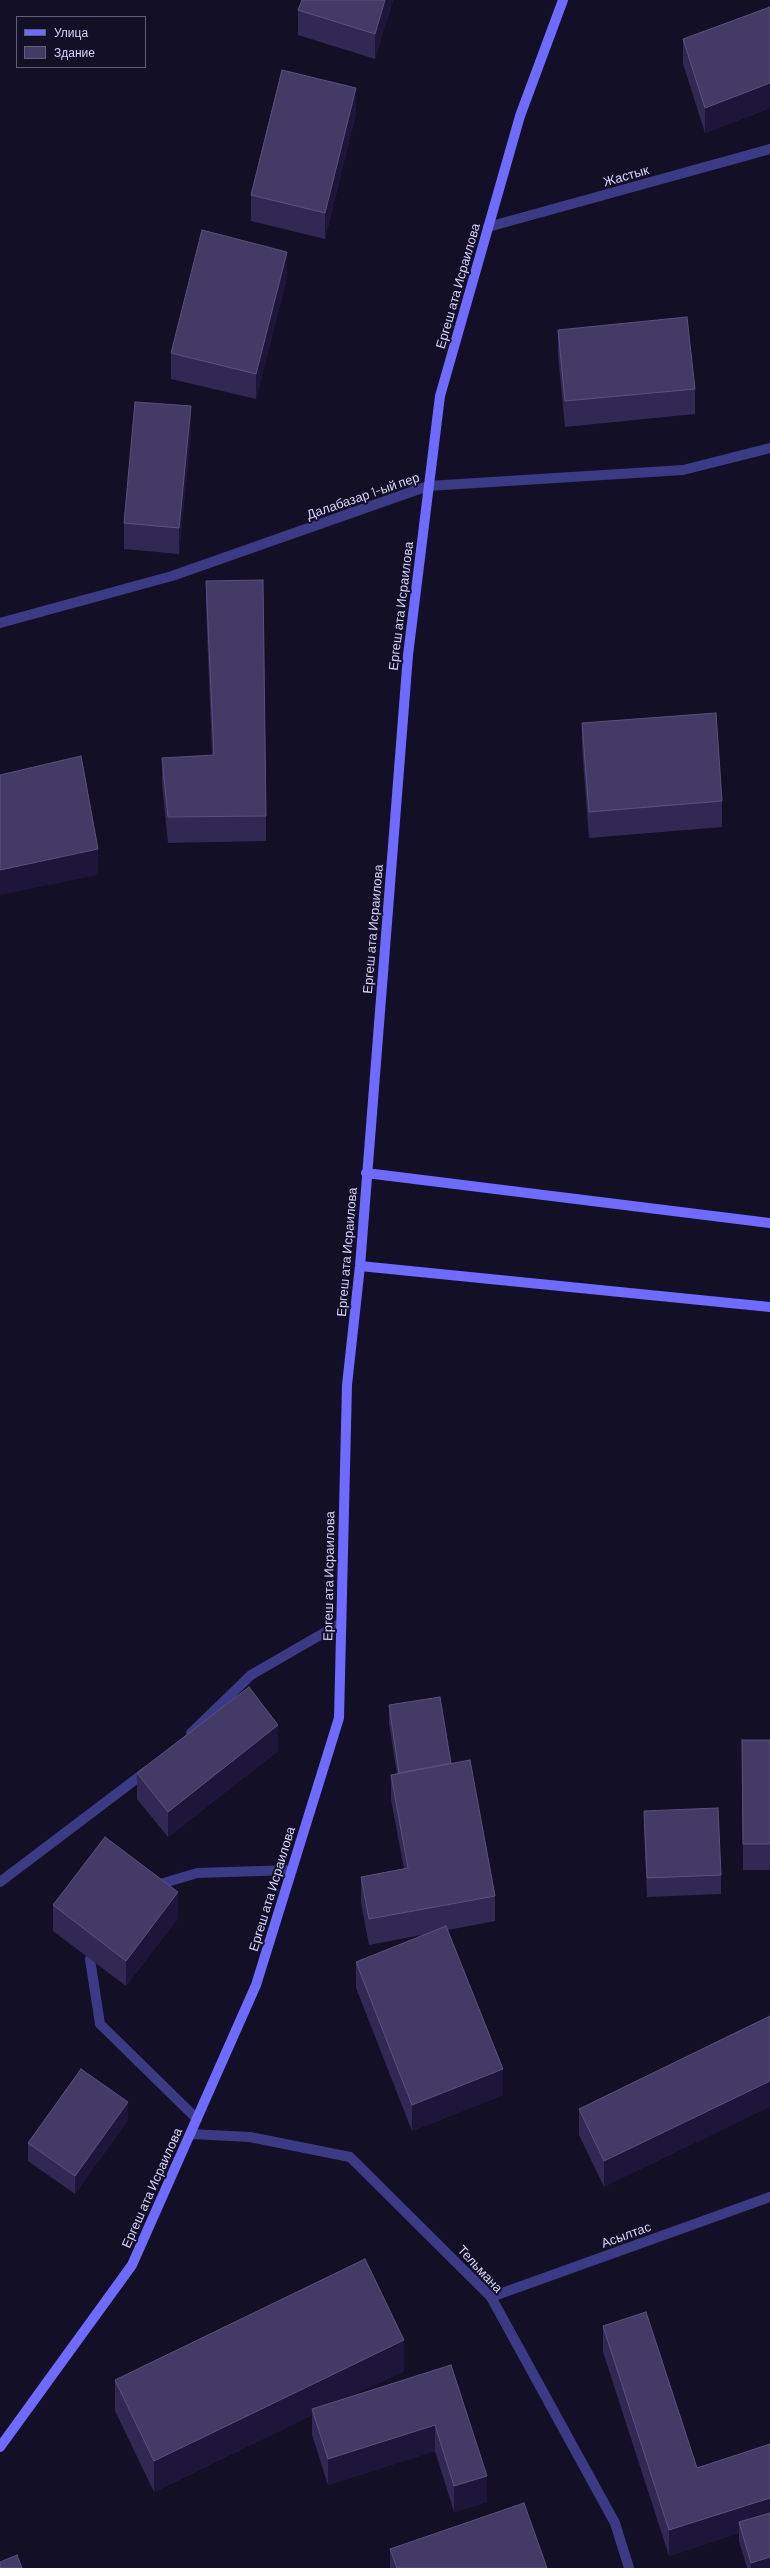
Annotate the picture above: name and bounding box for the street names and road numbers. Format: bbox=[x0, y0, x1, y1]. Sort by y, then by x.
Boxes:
street label: Жастык bbox=[601, 162, 651, 190]
street label: Ергеш ата Исраилова bbox=[433, 222, 483, 350]
street label: Далабазар 1-ый пер bbox=[304, 469, 422, 523]
street label: Ергеш ата Исраилова bbox=[385, 541, 417, 671]
street label: Ергеш ата Исраилова bbox=[360, 864, 386, 994]
street label: Ергеш ата Исраилова bbox=[334, 1187, 360, 1317]
street label: Ергеш ата Исраилова bbox=[320, 1511, 338, 1641]
street label: Ергеш ата Исраилова bbox=[246, 1825, 298, 1953]
street label: Ергеш ата Исраилова bbox=[118, 2126, 186, 2250]
street label: Асылтас bbox=[599, 2219, 653, 2251]
street label: Тельмана bbox=[454, 2242, 506, 2296]

